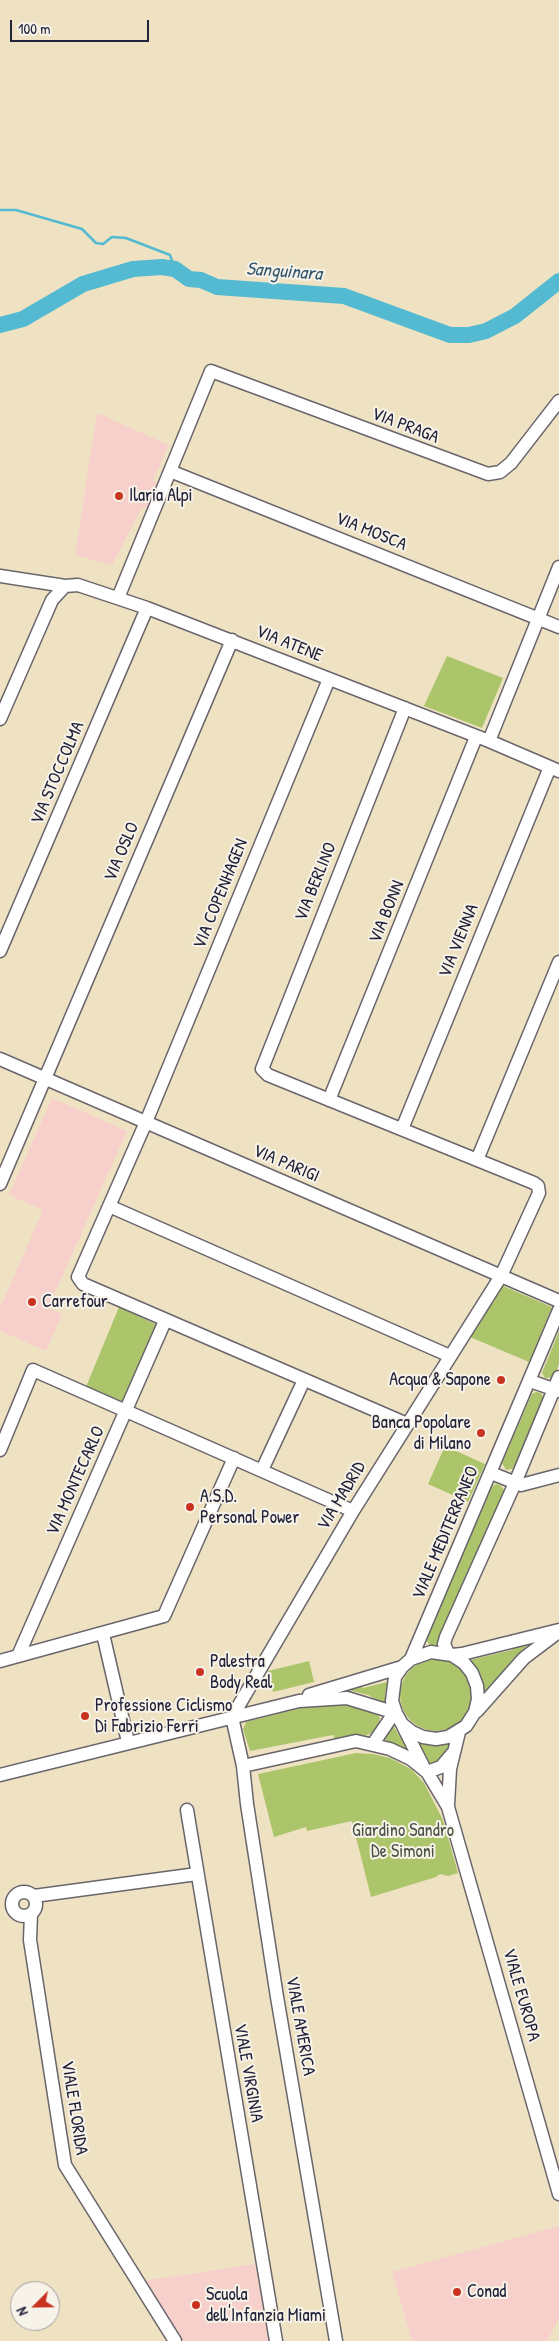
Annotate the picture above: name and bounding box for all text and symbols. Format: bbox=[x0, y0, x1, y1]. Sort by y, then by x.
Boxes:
scale bar bbox=[12, 10, 151, 42]
text: 100 m bbox=[18, 18, 51, 39]
water label: Sanguinara bbox=[245, 258, 323, 286]
street label: VIA PRAGA bbox=[368, 403, 442, 449]
place label: Ilaria Alpi bbox=[129, 485, 193, 507]
marker: Ilaria Alpi bbox=[113, 490, 125, 502]
street label: VIA MOSCA bbox=[332, 508, 410, 556]
street label: VIA ATENE bbox=[253, 621, 325, 667]
street label: VIA STOCCOLMA bbox=[27, 718, 89, 828]
street label: VIA OSLO bbox=[100, 819, 144, 885]
street label: VIA COPENHAGEN bbox=[189, 836, 253, 952]
street label: VIA BERLINO bbox=[290, 839, 342, 925]
street label: VIA BONN bbox=[365, 878, 409, 946]
street label: VIA VIENNA bbox=[434, 901, 484, 981]
street label: VIA PARIGI bbox=[250, 1140, 322, 1188]
place label: Carrefour bbox=[42, 1291, 108, 1313]
marker: Carrefour bbox=[26, 1296, 38, 1308]
place label: Acqua & Sapone bbox=[389, 1369, 491, 1391]
marker: Acqua & Sapone bbox=[495, 1374, 507, 1386]
place label: Banca Popolare di Milano bbox=[372, 1412, 471, 1455]
street label: VIA MONTECARLO bbox=[42, 1423, 110, 1539]
marker: Banca Popolare di Milano bbox=[475, 1427, 487, 1439]
street label: VIA MADRID bbox=[313, 1458, 371, 1534]
street label: VIALE MEDITERRANEO bbox=[408, 1463, 484, 1603]
place label: A.S.D. Personal Power bbox=[200, 1486, 299, 1528]
marker: A.S.D. Personal Power bbox=[184, 1501, 196, 1513]
place label: Palestra Body Real bbox=[210, 1651, 272, 1694]
marker: Palestra Body Real bbox=[194, 1666, 206, 1678]
place label: Professione Ciclismo Di Fabrizio Ferri bbox=[95, 1695, 232, 1738]
marker: Professione Ciclismo Di Fabrizio Ferri bbox=[79, 1710, 91, 1722]
park label: Giardino Sandro De Simoni bbox=[352, 1820, 454, 1862]
street label: VIALE EUROPA bbox=[497, 1946, 545, 2044]
street label: VIALE AMERICA bbox=[281, 1975, 319, 2077]
street label: VIALE VIRGINIA bbox=[229, 2022, 267, 2124]
street label: VIALE FLORIDA bbox=[56, 2059, 92, 2157]
north arrow bbox=[10, 2281, 60, 2331]
place label: Conad bbox=[467, 2281, 506, 2303]
place label: Scuola dell'Infanzia Miami bbox=[206, 2284, 326, 2326]
marker: Conad bbox=[451, 2286, 463, 2298]
marker: Scuola dell'Infanzia Miami bbox=[190, 2299, 202, 2311]
text: N bbox=[11, 2305, 32, 2319]

